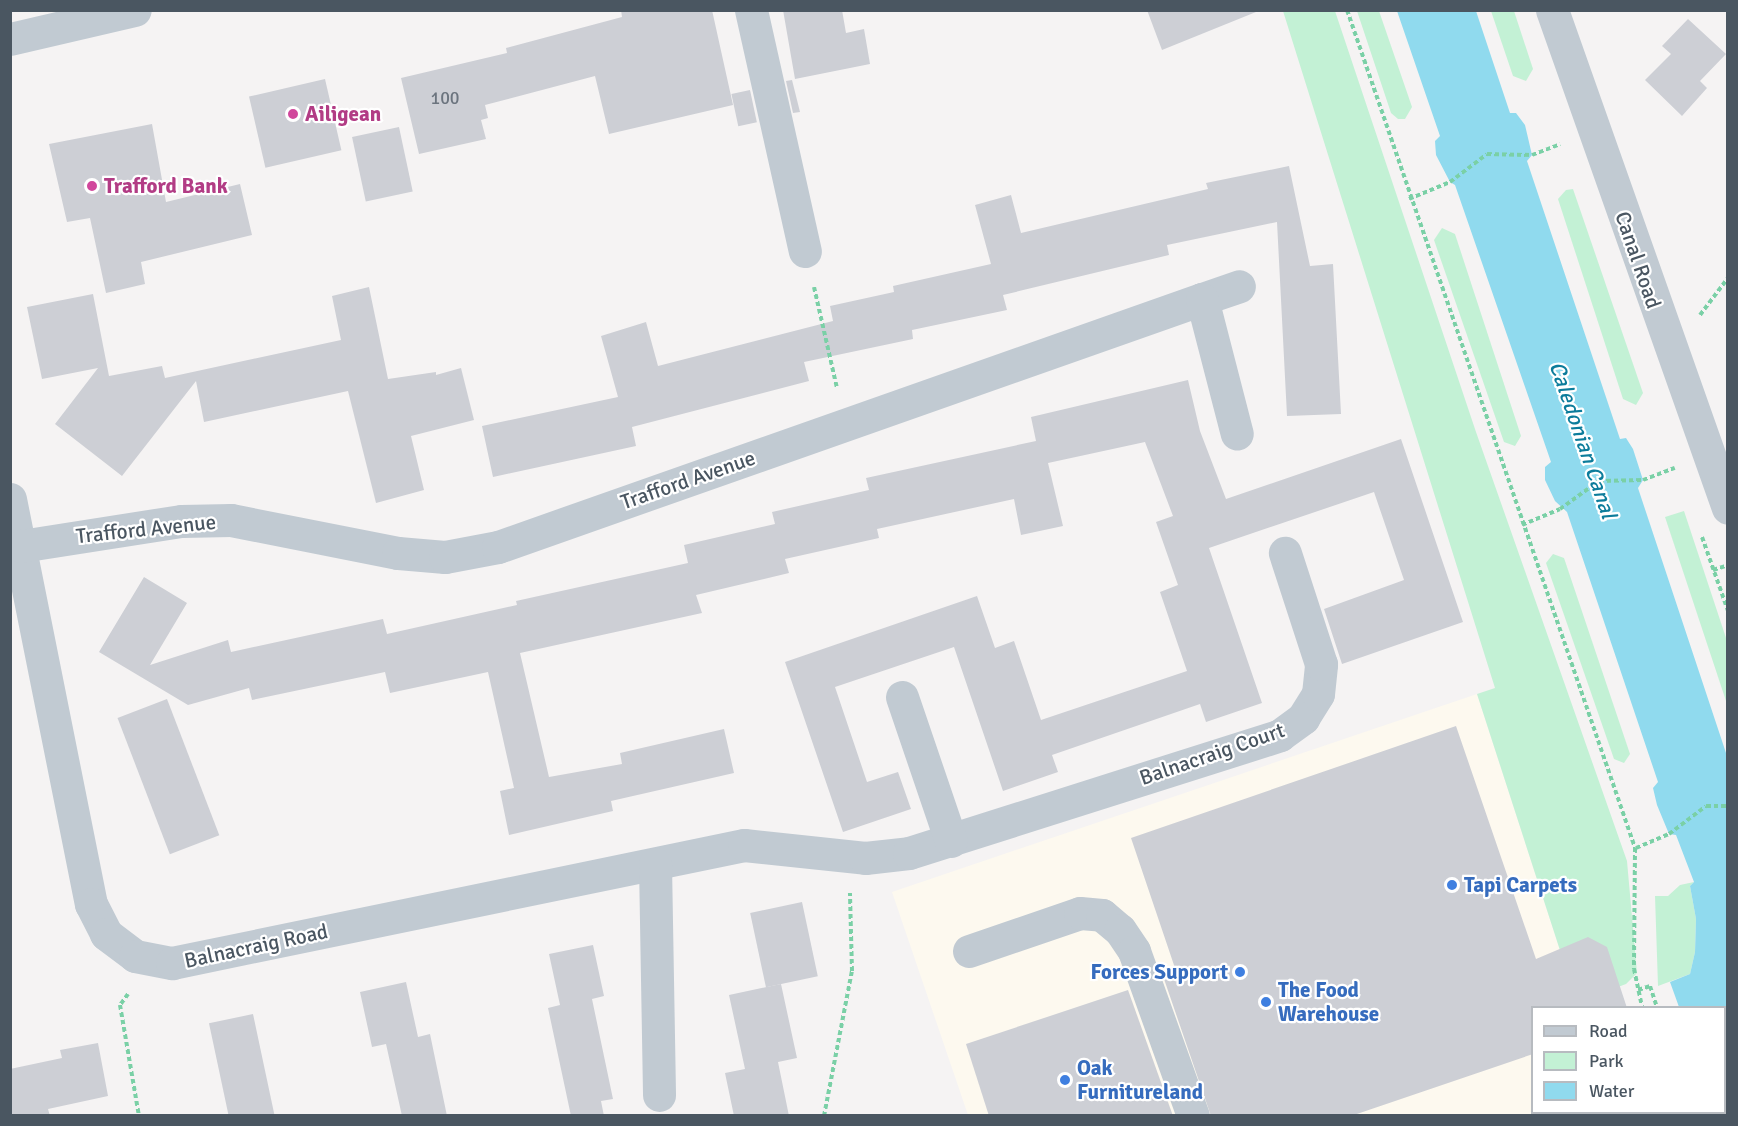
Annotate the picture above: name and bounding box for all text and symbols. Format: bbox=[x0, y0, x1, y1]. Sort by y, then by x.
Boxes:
house number: 100 bbox=[430, 87, 460, 109]
place label: Ailigean bbox=[305, 101, 381, 127]
marker: Ailigean bbox=[286, 107, 300, 121]
place label: Trafford Bank bbox=[104, 173, 228, 199]
marker: Trafford Bank bbox=[85, 179, 99, 193]
street label: Canal Road bbox=[1610, 208, 1666, 312]
water label: Caledonian Canal bbox=[1544, 358, 1622, 522]
street label: Trafford Avenue bbox=[617, 445, 759, 515]
street label: Trafford Avenue bbox=[75, 509, 217, 549]
street label: Balnacraig Court bbox=[1136, 717, 1288, 791]
place label: Tapi Carpets bbox=[1464, 872, 1577, 898]
marker: Tapi Carpets bbox=[1445, 878, 1459, 892]
street label: Balnacraig Road bbox=[182, 918, 330, 974]
place label: Forces Support bbox=[1091, 959, 1228, 985]
marker: Forces Support bbox=[1233, 965, 1247, 979]
place label: The Food Warehouse bbox=[1278, 977, 1379, 1027]
marker: The Food Warehouse bbox=[1259, 995, 1273, 1009]
legend bbox=[1531, 1006, 1726, 1114]
text: Road bbox=[1589, 1020, 1628, 1042]
text: Park bbox=[1589, 1050, 1624, 1072]
place label: Oak Furnitureland bbox=[1077, 1055, 1203, 1105]
marker: Oak Furnitureland bbox=[1058, 1073, 1072, 1087]
text: Water bbox=[1589, 1080, 1634, 1102]

